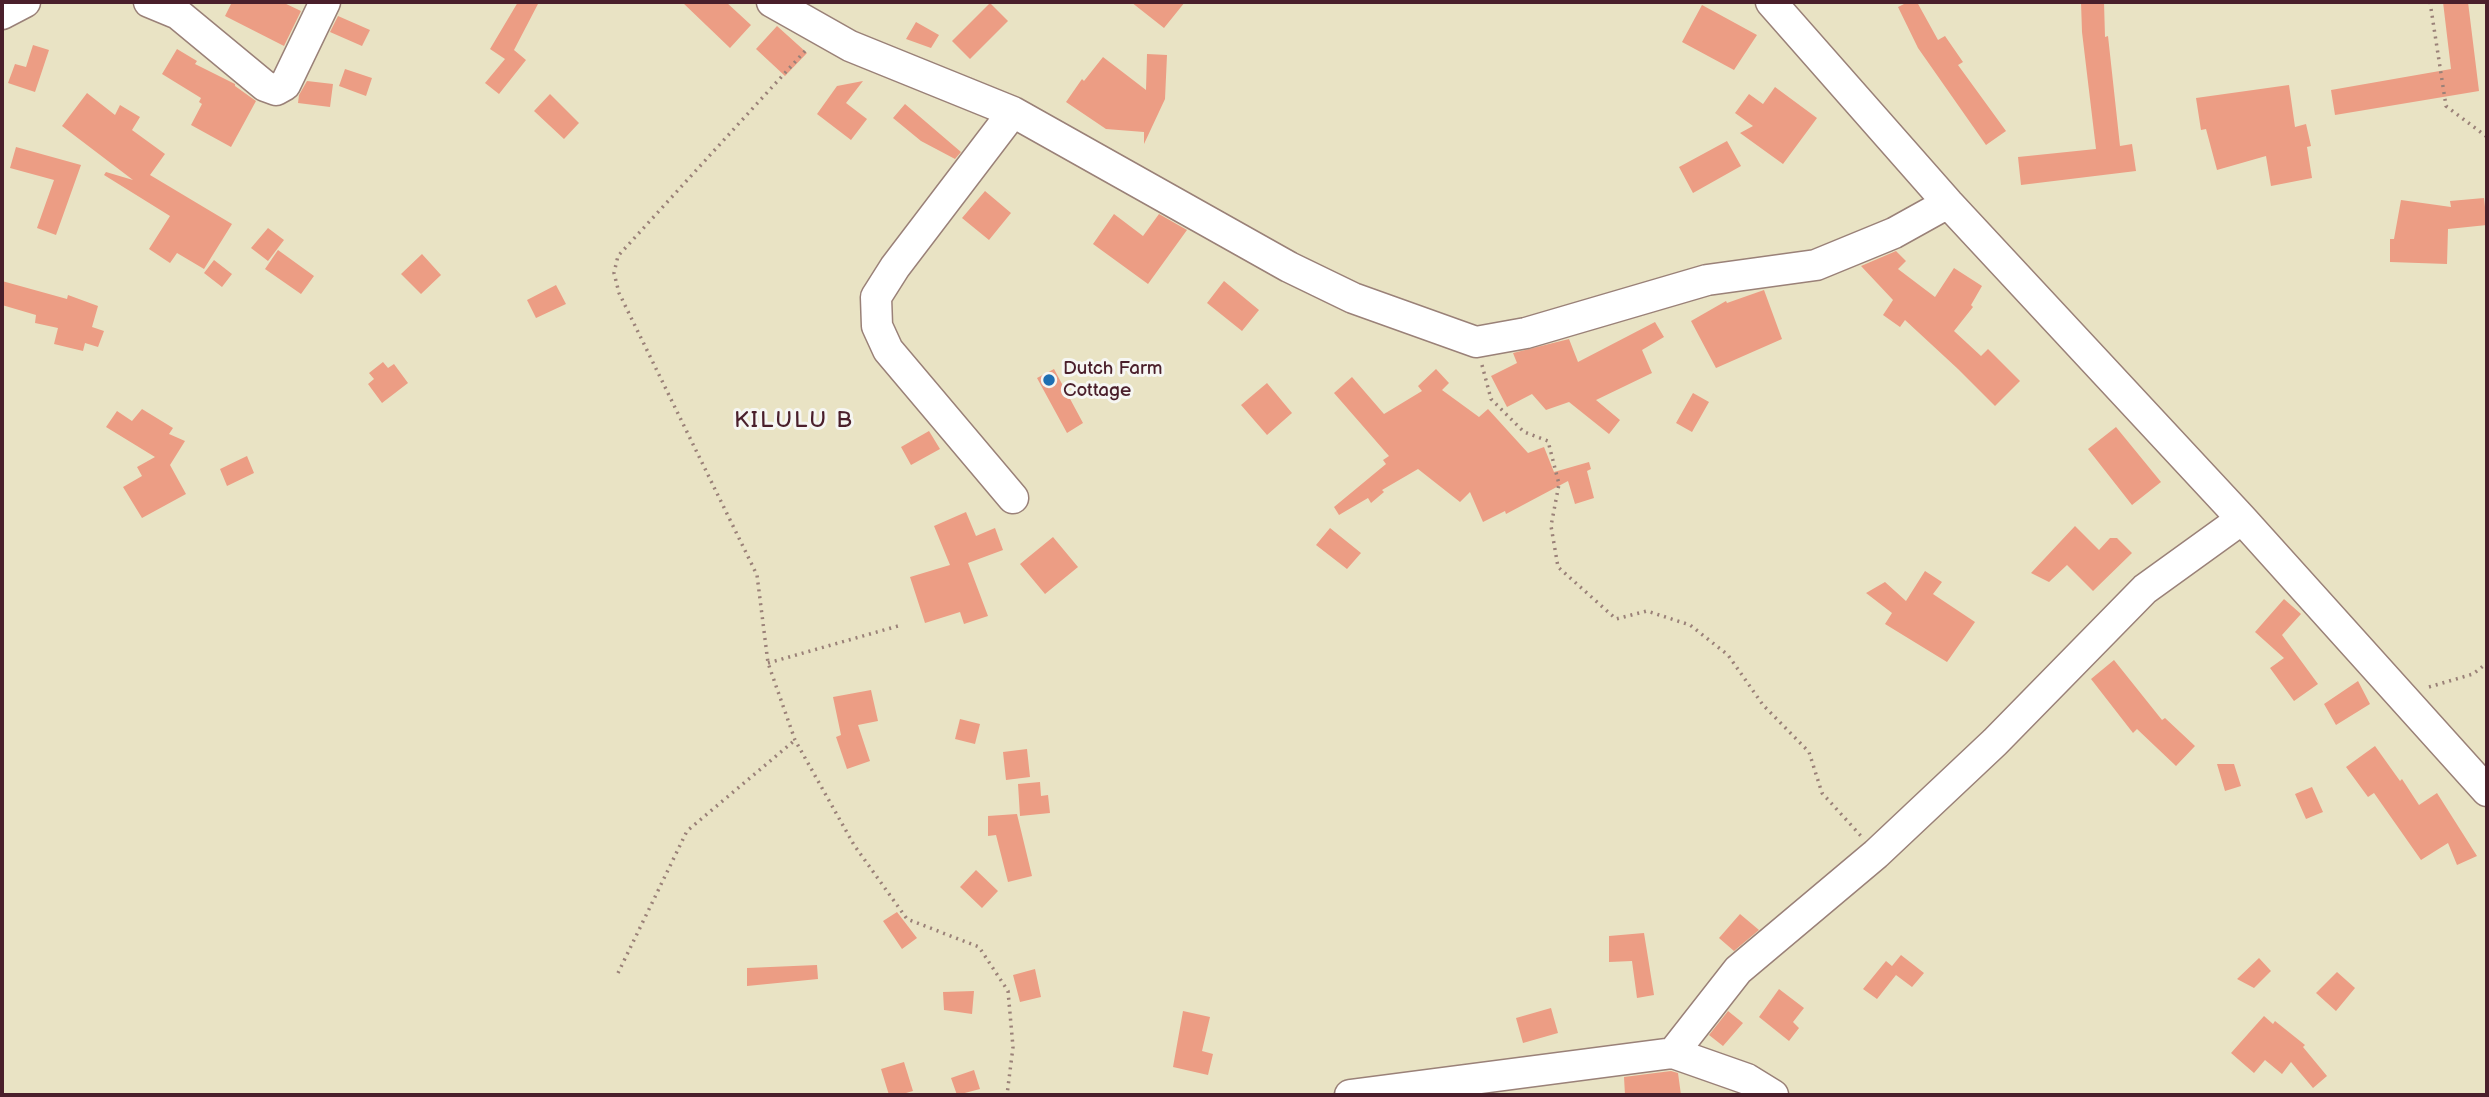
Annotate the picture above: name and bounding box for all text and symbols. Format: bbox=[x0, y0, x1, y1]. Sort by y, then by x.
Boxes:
place label: Dutch Farm Cottage bbox=[1063, 358, 1163, 402]
marker: Dutch Farm Cottage bbox=[1041, 372, 1057, 388]
district label: KILULU B bbox=[735, 407, 853, 435]

